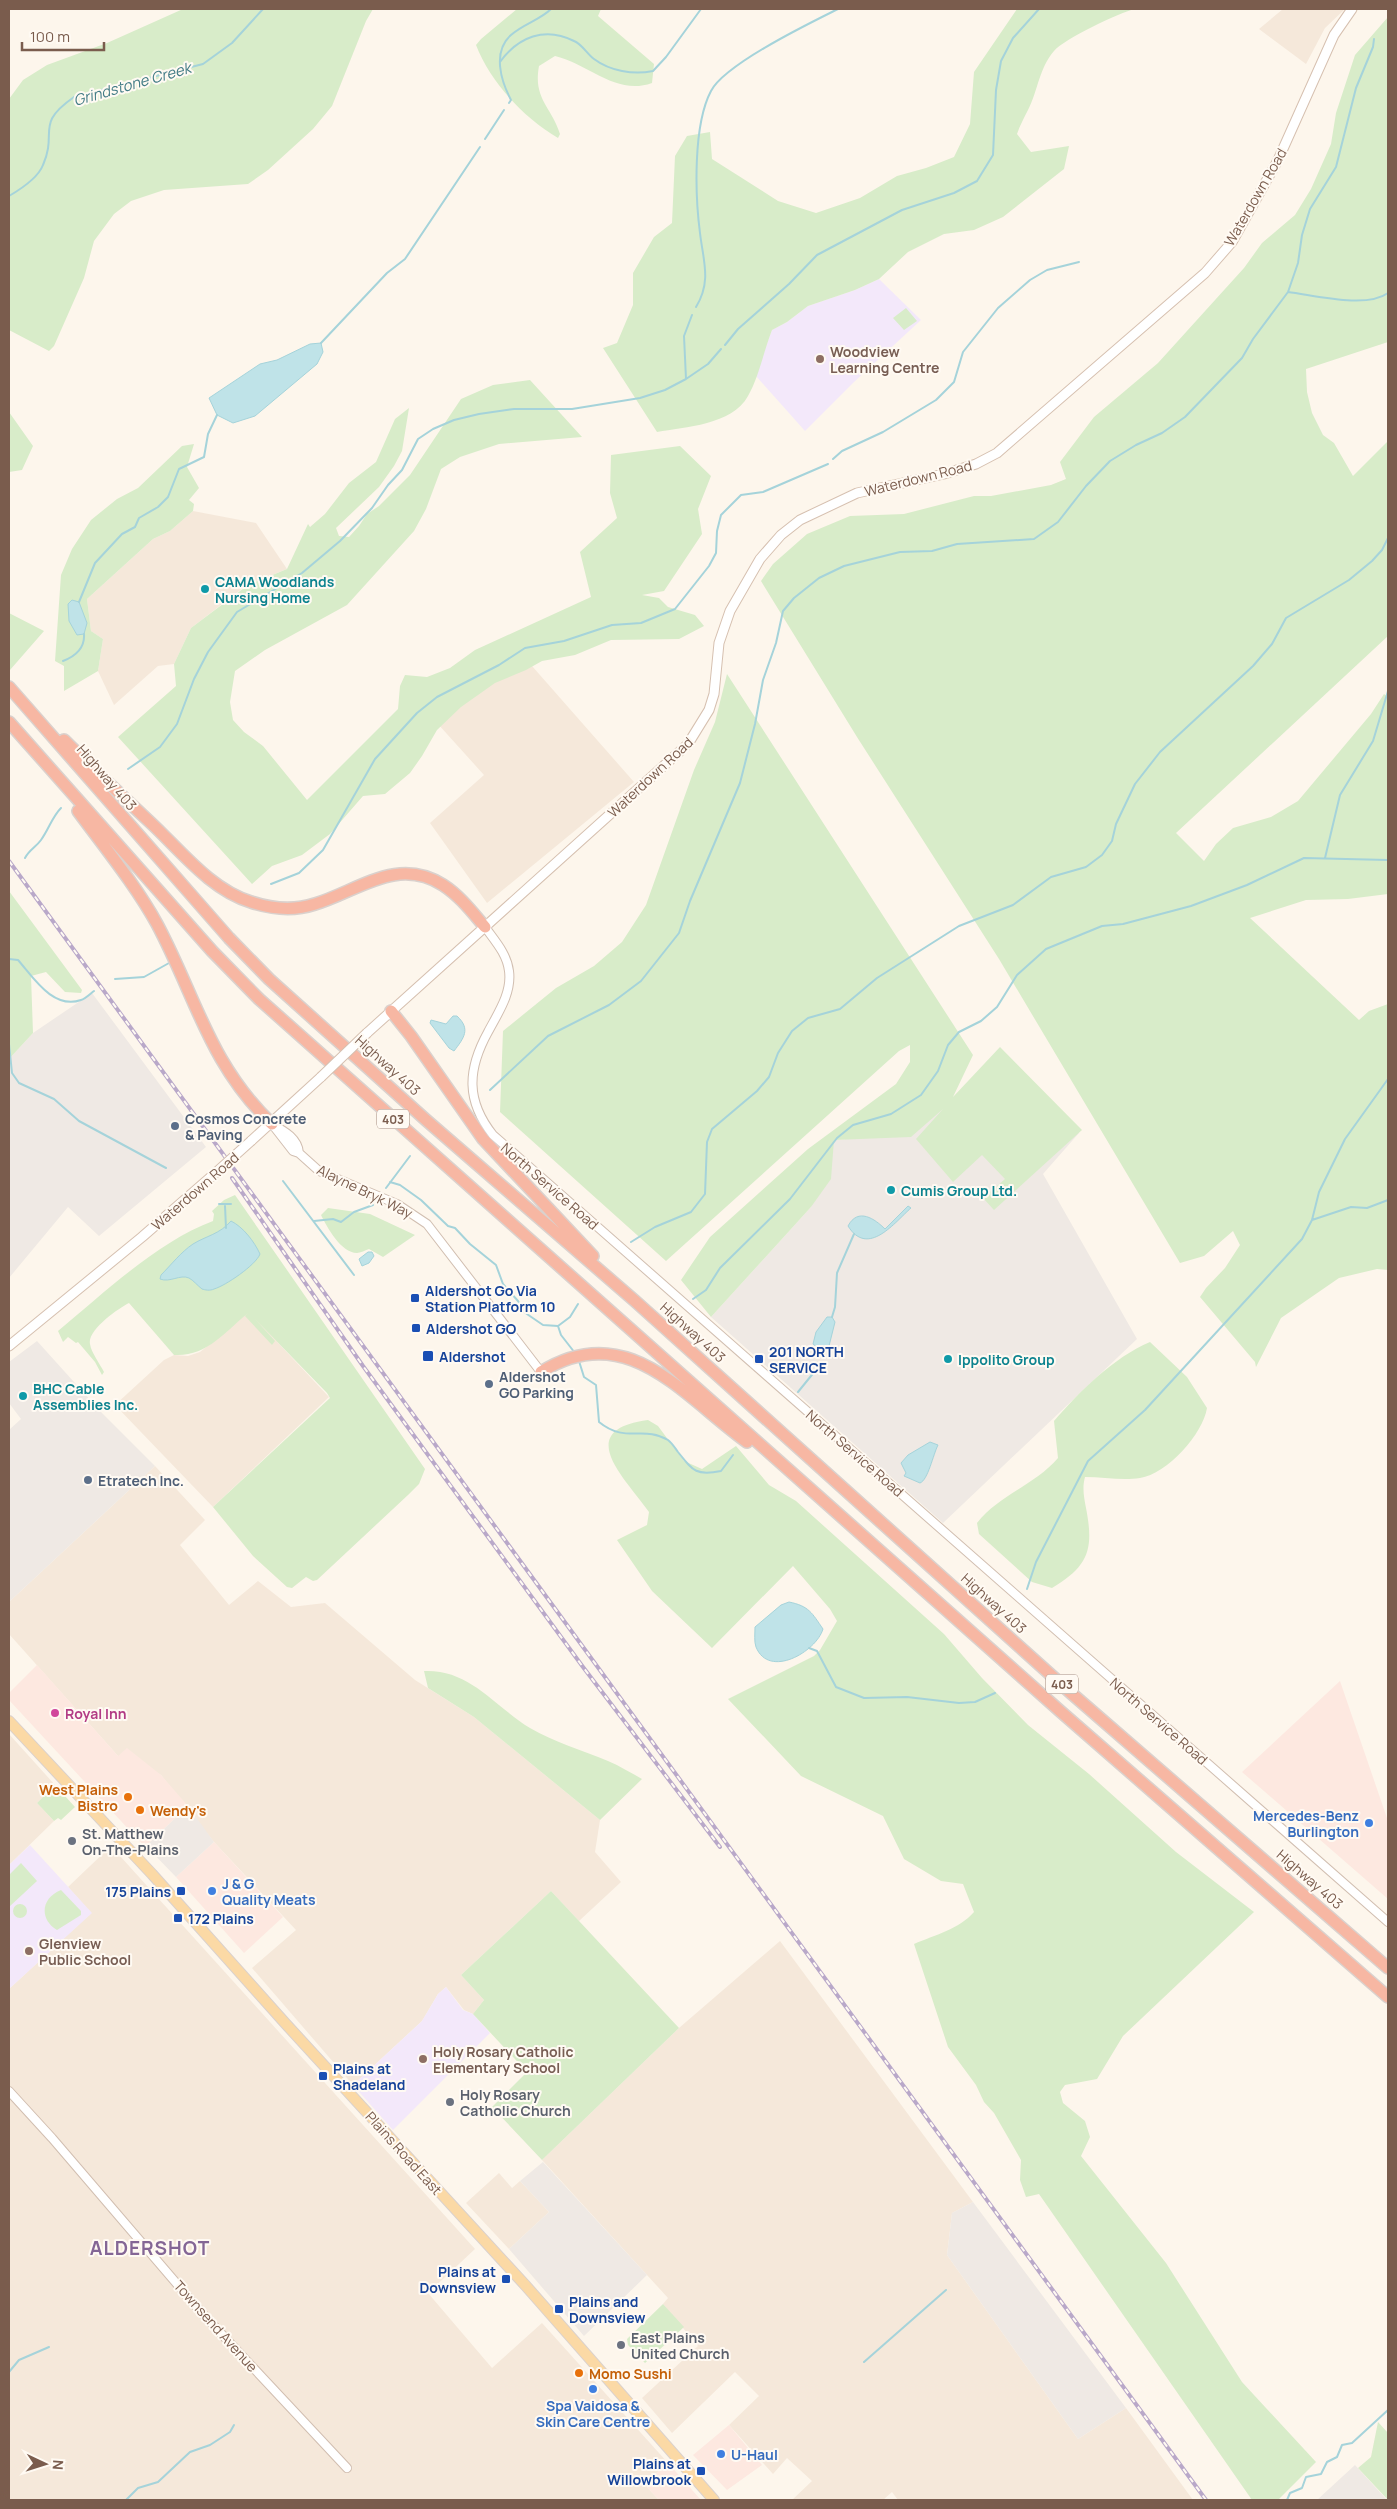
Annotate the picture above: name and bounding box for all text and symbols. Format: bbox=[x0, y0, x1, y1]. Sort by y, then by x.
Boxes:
scale bar bbox=[22, 20, 105, 52]
text: 100 m bbox=[30, 26, 70, 47]
water label: Grindstone Creek bbox=[71, 56, 196, 111]
street label: Waterdown Road bbox=[1219, 145, 1291, 249]
place label: Woodview Learning Centre bbox=[830, 342, 940, 377]
marker: Woodview Learning Centre bbox=[814, 353, 826, 365]
street label: Waterdown Road bbox=[862, 455, 974, 501]
place label: CAMA Woodlands Nursing Home bbox=[215, 572, 335, 607]
marker: CAMA Woodlands Nursing Home bbox=[199, 583, 211, 595]
street label: Waterdown Road bbox=[603, 733, 697, 821]
street label: Highway 403 bbox=[73, 740, 141, 814]
street label: Highway 403 bbox=[351, 1031, 425, 1099]
place label: Cosmos Concrete & Paving bbox=[185, 1109, 306, 1144]
road number: 403 bbox=[377, 1110, 409, 1128]
marker: Cosmos Concrete & Paving bbox=[169, 1120, 181, 1132]
street label: North Service Road bbox=[497, 1138, 603, 1234]
street label: Waterdown Road bbox=[147, 1148, 243, 1234]
street label: Alayne Bryk Way bbox=[314, 1160, 416, 1223]
place label: Cumis Group Ltd. bbox=[901, 1181, 1017, 1200]
marker: Cumis Group Ltd. bbox=[885, 1184, 897, 1196]
place label: Aldershot Go Via Station Platform 10 bbox=[425, 1281, 556, 1316]
marker: Aldershot Go Via Station Platform 10 bbox=[409, 1292, 421, 1304]
street label: Highway 403 bbox=[656, 1298, 730, 1366]
place label: Aldershot GO bbox=[426, 1319, 517, 1338]
marker: Aldershot GO bbox=[410, 1322, 422, 1334]
place label: 201 NORTH SERVICE bbox=[769, 1342, 844, 1377]
place label: Aldershot bbox=[439, 1347, 506, 1366]
marker: Aldershot bbox=[421, 1349, 435, 1363]
place label: Ippolito Group bbox=[958, 1350, 1055, 1369]
marker: 201 NORTH SERVICE bbox=[753, 1353, 765, 1365]
marker: Ippolito Group bbox=[942, 1353, 954, 1365]
place label: Aldershot GO Parking bbox=[499, 1367, 574, 1402]
marker: Aldershot GO Parking bbox=[483, 1378, 495, 1390]
place label: BHC Cable Assemblies Inc. bbox=[33, 1379, 138, 1414]
marker: BHC Cable Assemblies Inc. bbox=[17, 1390, 29, 1402]
street label: North Service Road bbox=[802, 1405, 908, 1501]
place label: Etratech Inc. bbox=[98, 1471, 184, 1490]
marker: Etratech Inc. bbox=[82, 1474, 94, 1486]
street label: Highway 403 bbox=[957, 1569, 1031, 1637]
street label: North Service Road bbox=[1106, 1673, 1212, 1769]
road number: 403 bbox=[1046, 1675, 1078, 1694]
place label: Royal Inn bbox=[65, 1704, 126, 1723]
marker: Royal Inn bbox=[49, 1707, 61, 1719]
place label: West Plains Bistro bbox=[39, 1780, 118, 1815]
marker: West Plains Bistro bbox=[122, 1791, 134, 1803]
place label: Wendy's bbox=[150, 1801, 207, 1820]
marker: Wendy's bbox=[134, 1804, 146, 1816]
place label: Mercedes-Benz Burlington bbox=[1253, 1806, 1359, 1841]
marker: Mercedes-Benz Burlington bbox=[1363, 1817, 1375, 1829]
place label: St. Matthew On-The-Plains bbox=[82, 1824, 179, 1859]
marker: St. Matthew On-The-Plains bbox=[66, 1835, 78, 1847]
street label: Highway 403 bbox=[1273, 1845, 1347, 1913]
place label: J & G Quality Meats bbox=[222, 1874, 316, 1909]
place label: 175 Plains bbox=[105, 1882, 171, 1901]
marker: 175 Plains bbox=[175, 1885, 187, 1897]
marker: J & G Quality Meats bbox=[206, 1885, 218, 1897]
place label: 172 Plains bbox=[188, 1909, 254, 1928]
marker: 172 Plains bbox=[172, 1912, 184, 1924]
place label: Glenview Public School bbox=[39, 1934, 131, 1969]
marker: Glenview Public School bbox=[23, 1945, 35, 1957]
place label: Holy Rosary Catholic Elementary School bbox=[433, 2042, 573, 2077]
marker: Holy Rosary Catholic Elementary School bbox=[417, 2053, 429, 2065]
place label: Plains at Shadeland bbox=[333, 2059, 405, 2094]
marker: Plains at Shadeland bbox=[317, 2070, 329, 2082]
place label: Holy Rosary Catholic Church bbox=[460, 2085, 571, 2120]
marker: Holy Rosary Catholic Church bbox=[444, 2096, 456, 2108]
street label: Plains Road East bbox=[361, 2107, 447, 2199]
district label: ALDERSHOT bbox=[90, 2235, 210, 2261]
place label: Plains at Downsview bbox=[419, 2262, 496, 2297]
marker: Plains at Downsview bbox=[500, 2273, 512, 2285]
street label: Townsend Avenue bbox=[170, 2276, 262, 2376]
place label: Plains and Downsview bbox=[569, 2292, 646, 2327]
marker: Plains and Downsview bbox=[553, 2303, 565, 2315]
place label: East Plains United Church bbox=[631, 2328, 729, 2363]
marker: East Plains United Church bbox=[615, 2339, 627, 2351]
place label: Momo Sushi bbox=[589, 2364, 672, 2383]
marker: Momo Sushi bbox=[573, 2367, 585, 2379]
marker: Spa Vaidosa & Skin Care Centre bbox=[587, 2383, 599, 2395]
place label: Spa Vaidosa & Skin Care Centre bbox=[536, 2396, 650, 2431]
north arrow bbox=[20, 2439, 70, 2489]
place label: U-Haul bbox=[731, 2445, 778, 2464]
marker: U-Haul bbox=[715, 2448, 727, 2460]
place label: Plains at Willowbrook bbox=[607, 2454, 691, 2489]
text: N bbox=[49, 2459, 68, 2471]
marker: Plains at Willowbrook bbox=[695, 2465, 707, 2477]

